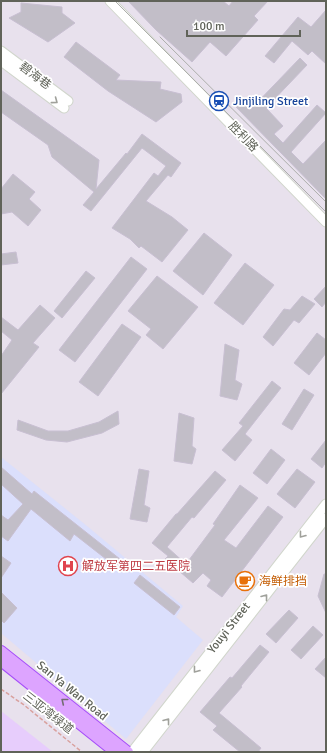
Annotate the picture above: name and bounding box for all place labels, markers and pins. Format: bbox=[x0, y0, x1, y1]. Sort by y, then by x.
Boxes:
station icon: Jinjiling Street bbox=[208, 90, 230, 112]
place label: Jinjiling Street bbox=[233, 94, 308, 109]
hospital icon: 解放军第四二五医院 bbox=[57, 555, 79, 577]
place label: 解放军第四二五医院 bbox=[82, 559, 190, 574]
cafe icon: 海鲜排挡 bbox=[234, 570, 256, 592]
place label: 海鲜排挡 bbox=[259, 574, 307, 589]

